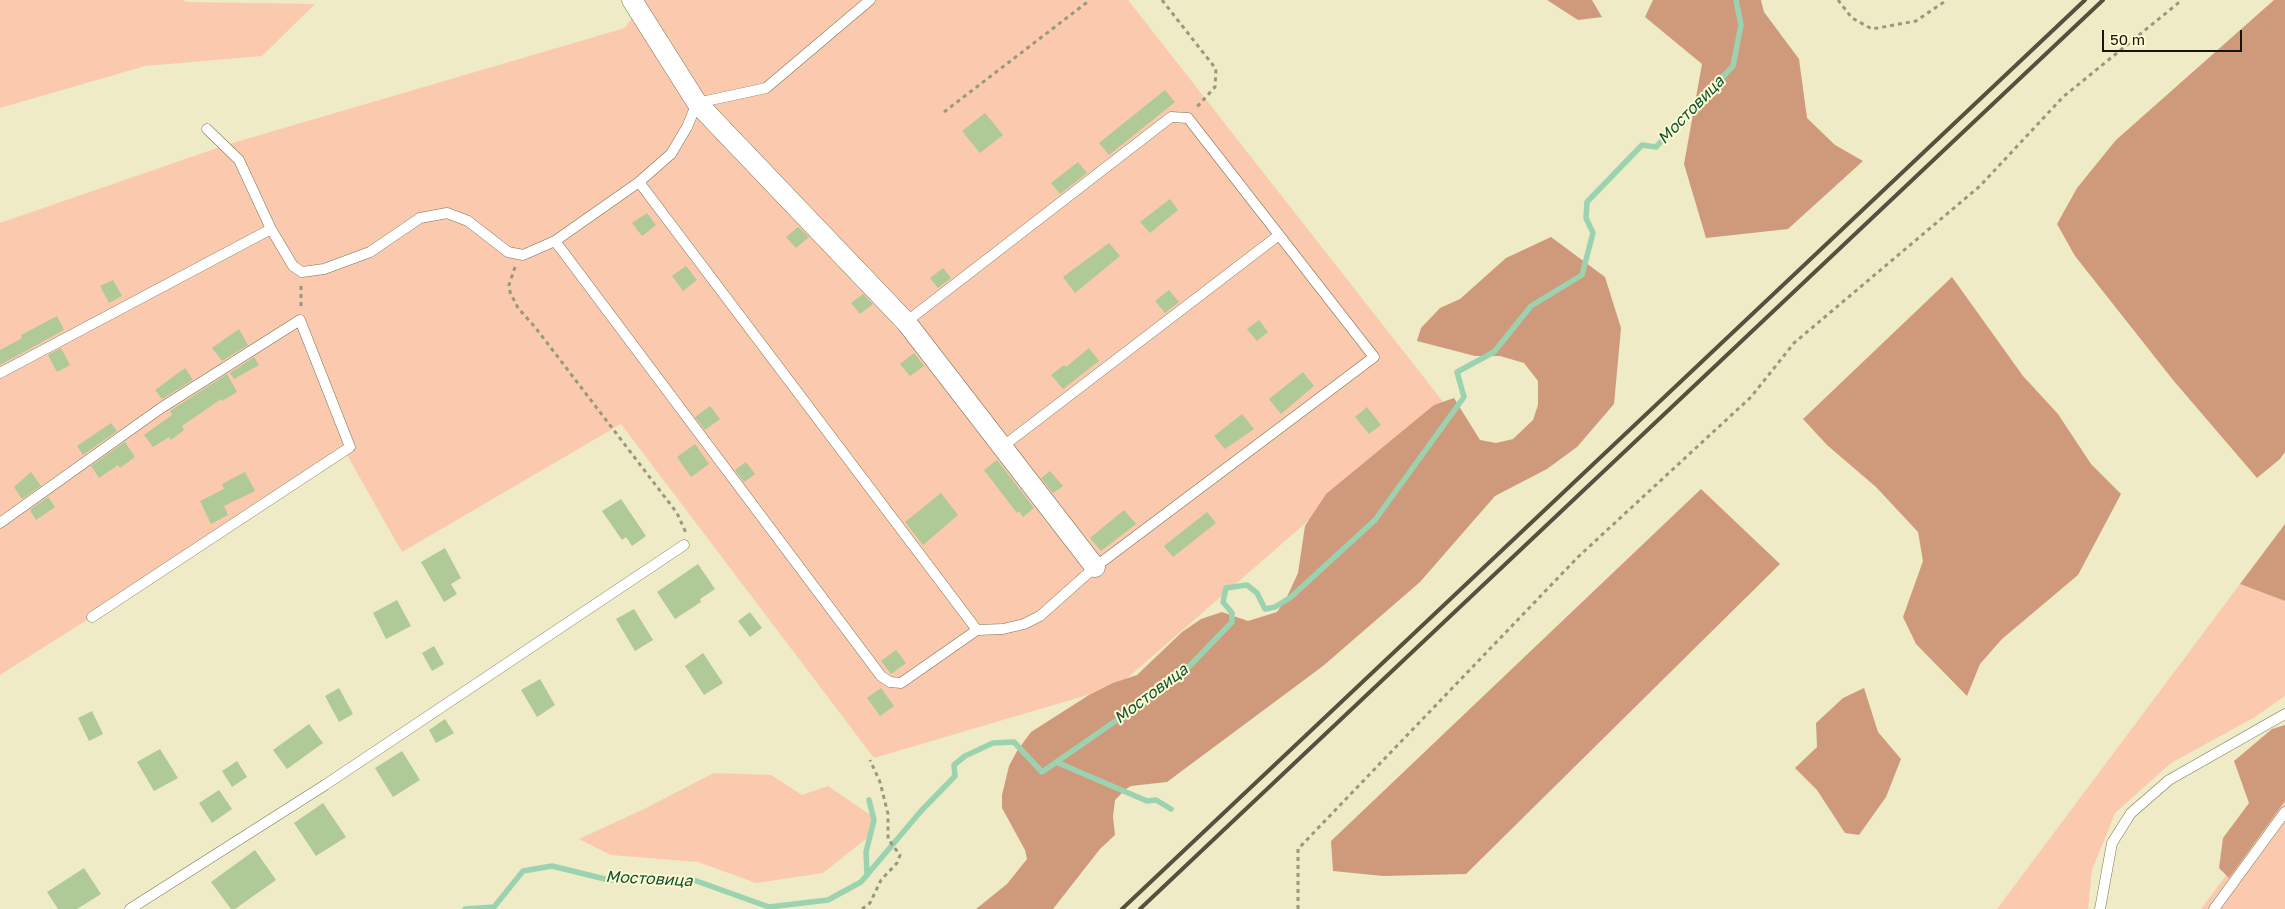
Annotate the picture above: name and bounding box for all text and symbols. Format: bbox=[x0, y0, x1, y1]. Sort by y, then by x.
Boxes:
scale bar bbox=[2105, 20, 2245, 52]
text: 50 m bbox=[2110, 30, 2145, 48]
water label: Мостовица bbox=[1654, 72, 1728, 148]
water label: Мостовица bbox=[1110, 660, 1192, 728]
water label: Мостовица bbox=[605, 867, 693, 891]

